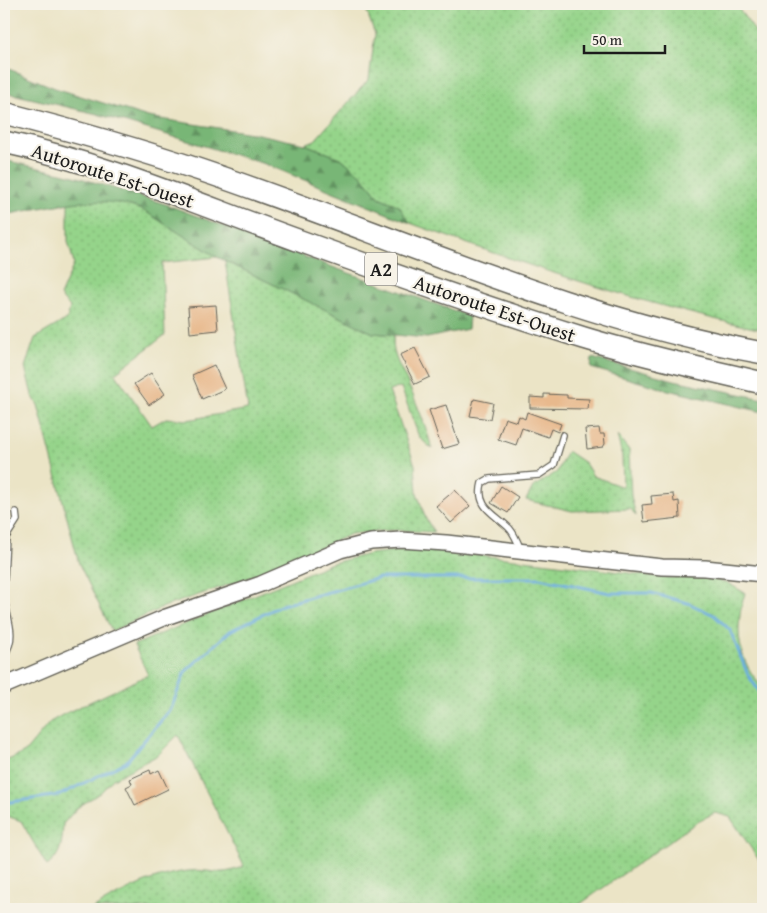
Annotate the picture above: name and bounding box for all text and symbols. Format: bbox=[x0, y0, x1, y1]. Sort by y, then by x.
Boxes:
scale bar bbox=[584, 22, 666, 54]
text: 50 m bbox=[592, 29, 623, 50]
street label: Autoroute Est-Ouest bbox=[28, 135, 198, 215]
road number: A2 bbox=[365, 252, 397, 286]
street label: Autoroute Est-Ouest bbox=[410, 267, 580, 349]

